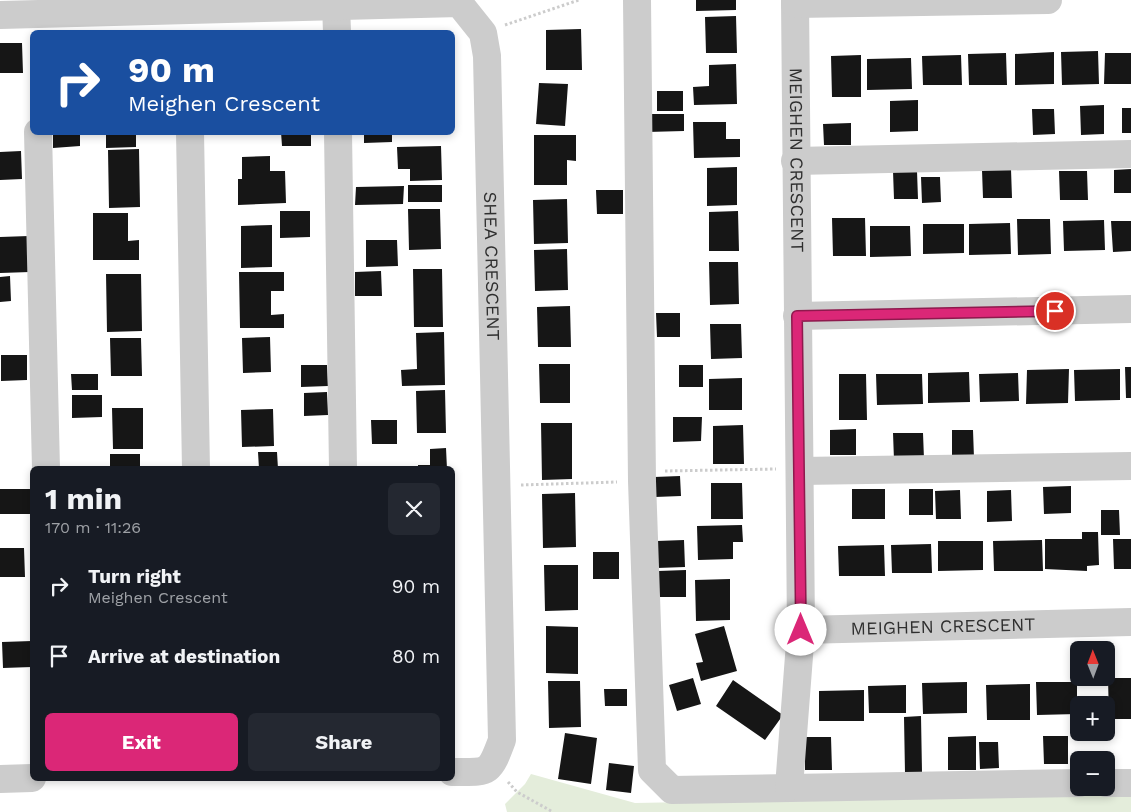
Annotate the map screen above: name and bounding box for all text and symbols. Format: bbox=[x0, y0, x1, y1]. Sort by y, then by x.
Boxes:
text: 90 m bbox=[128, 49, 215, 91]
icon: right bbox=[45, 50, 110, 115]
street label: MEIGHEN CRESCENT bbox=[786, 68, 808, 253]
text: Meighen Crescent bbox=[128, 91, 320, 116]
street label: SHEA CRESCENT bbox=[480, 191, 504, 341]
pin bbox=[1034, 290, 1076, 332]
icon: arrive bbox=[1041, 297, 1069, 325]
text: 1 min bbox=[45, 481, 122, 516]
button: close bbox=[388, 483, 440, 535]
text: 170 m · 11:26 bbox=[45, 518, 141, 537]
text: Turn right bbox=[88, 565, 181, 588]
icon: right bbox=[45, 572, 73, 600]
text: 90 m bbox=[392, 575, 440, 598]
text: Meighen Crescent bbox=[88, 588, 228, 607]
position arrow bbox=[774, 603, 826, 655]
street label: MEIGHEN CRESCENT bbox=[850, 613, 1036, 639]
north arrow bbox=[1070, 641, 1115, 686]
map controls bbox=[1070, 641, 1115, 796]
icon: arrive bbox=[45, 642, 73, 670]
text: Arrive at destination bbox=[88, 645, 280, 668]
text: 80 m bbox=[392, 645, 440, 668]
button: + bbox=[1070, 696, 1115, 741]
button: Exit bbox=[45, 713, 238, 771]
button: Share bbox=[248, 713, 440, 771]
button: − bbox=[1070, 751, 1115, 796]

